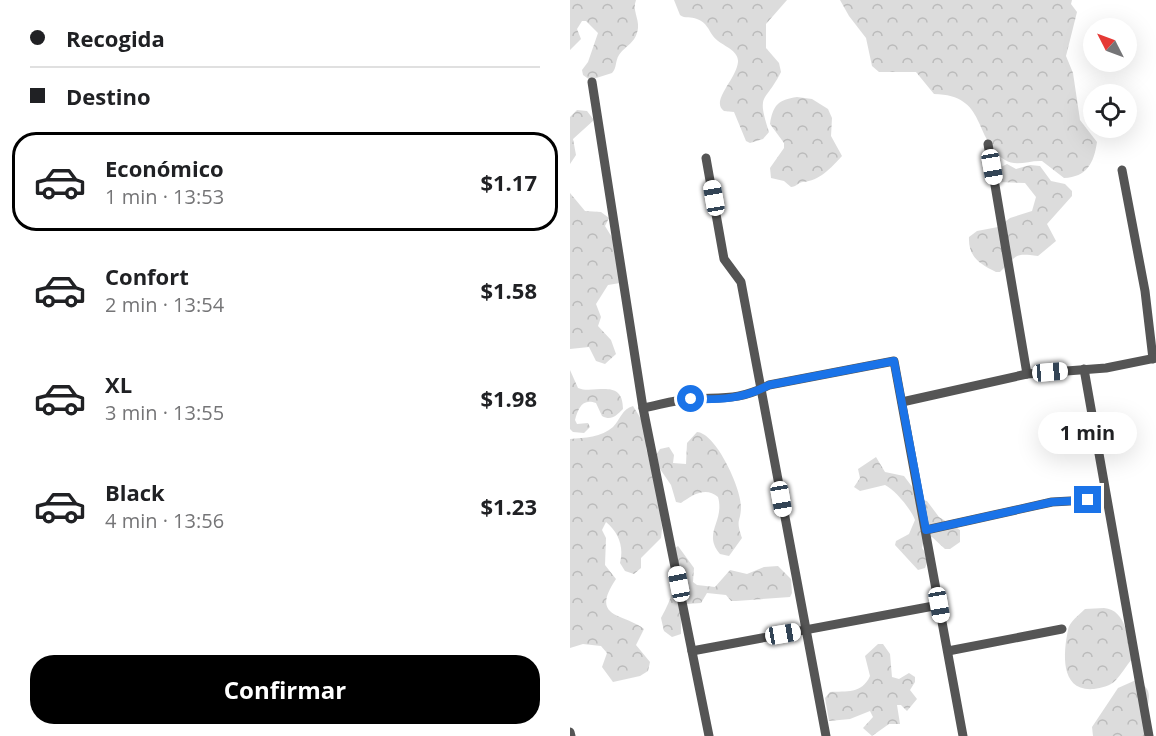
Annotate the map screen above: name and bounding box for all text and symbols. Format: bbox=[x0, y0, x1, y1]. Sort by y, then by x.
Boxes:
north arrow bbox=[1083, 18, 1137, 72]
map controls bbox=[1083, 18, 1137, 138]
text: Recogida bbox=[66, 23, 165, 53]
text: Destino bbox=[66, 81, 151, 111]
button: locate bbox=[1083, 84, 1137, 138]
car bbox=[980, 148, 1004, 186]
text: Económico bbox=[105, 153, 224, 183]
icon: car bbox=[33, 155, 87, 209]
text: $1.17 bbox=[480, 167, 537, 197]
car bbox=[702, 179, 726, 217]
text: 1 min · 13:53 bbox=[105, 183, 224, 210]
text: Confort bbox=[105, 261, 189, 291]
icon: car bbox=[33, 263, 87, 317]
text: $1.58 bbox=[480, 275, 537, 305]
text: 2 min · 13:54 bbox=[105, 291, 224, 318]
car bbox=[1031, 361, 1069, 383]
text: XL bbox=[105, 369, 132, 399]
icon: car bbox=[33, 371, 87, 425]
text: $1.98 bbox=[480, 383, 537, 413]
route start bbox=[677, 385, 704, 412]
text: 3 min · 13:55 bbox=[105, 399, 224, 426]
callout: 1 min bbox=[1038, 413, 1138, 455]
text: 1 min bbox=[1060, 419, 1115, 446]
text: Black bbox=[105, 477, 165, 507]
icon: car bbox=[33, 479, 87, 533]
car bbox=[769, 480, 793, 518]
route end bbox=[1074, 486, 1101, 513]
text: $1.23 bbox=[480, 491, 537, 521]
text: 4 min · 13:56 bbox=[105, 507, 224, 534]
car bbox=[667, 565, 691, 603]
car bbox=[927, 586, 951, 624]
car bbox=[764, 622, 802, 646]
button: Confirmar bbox=[30, 655, 540, 724]

